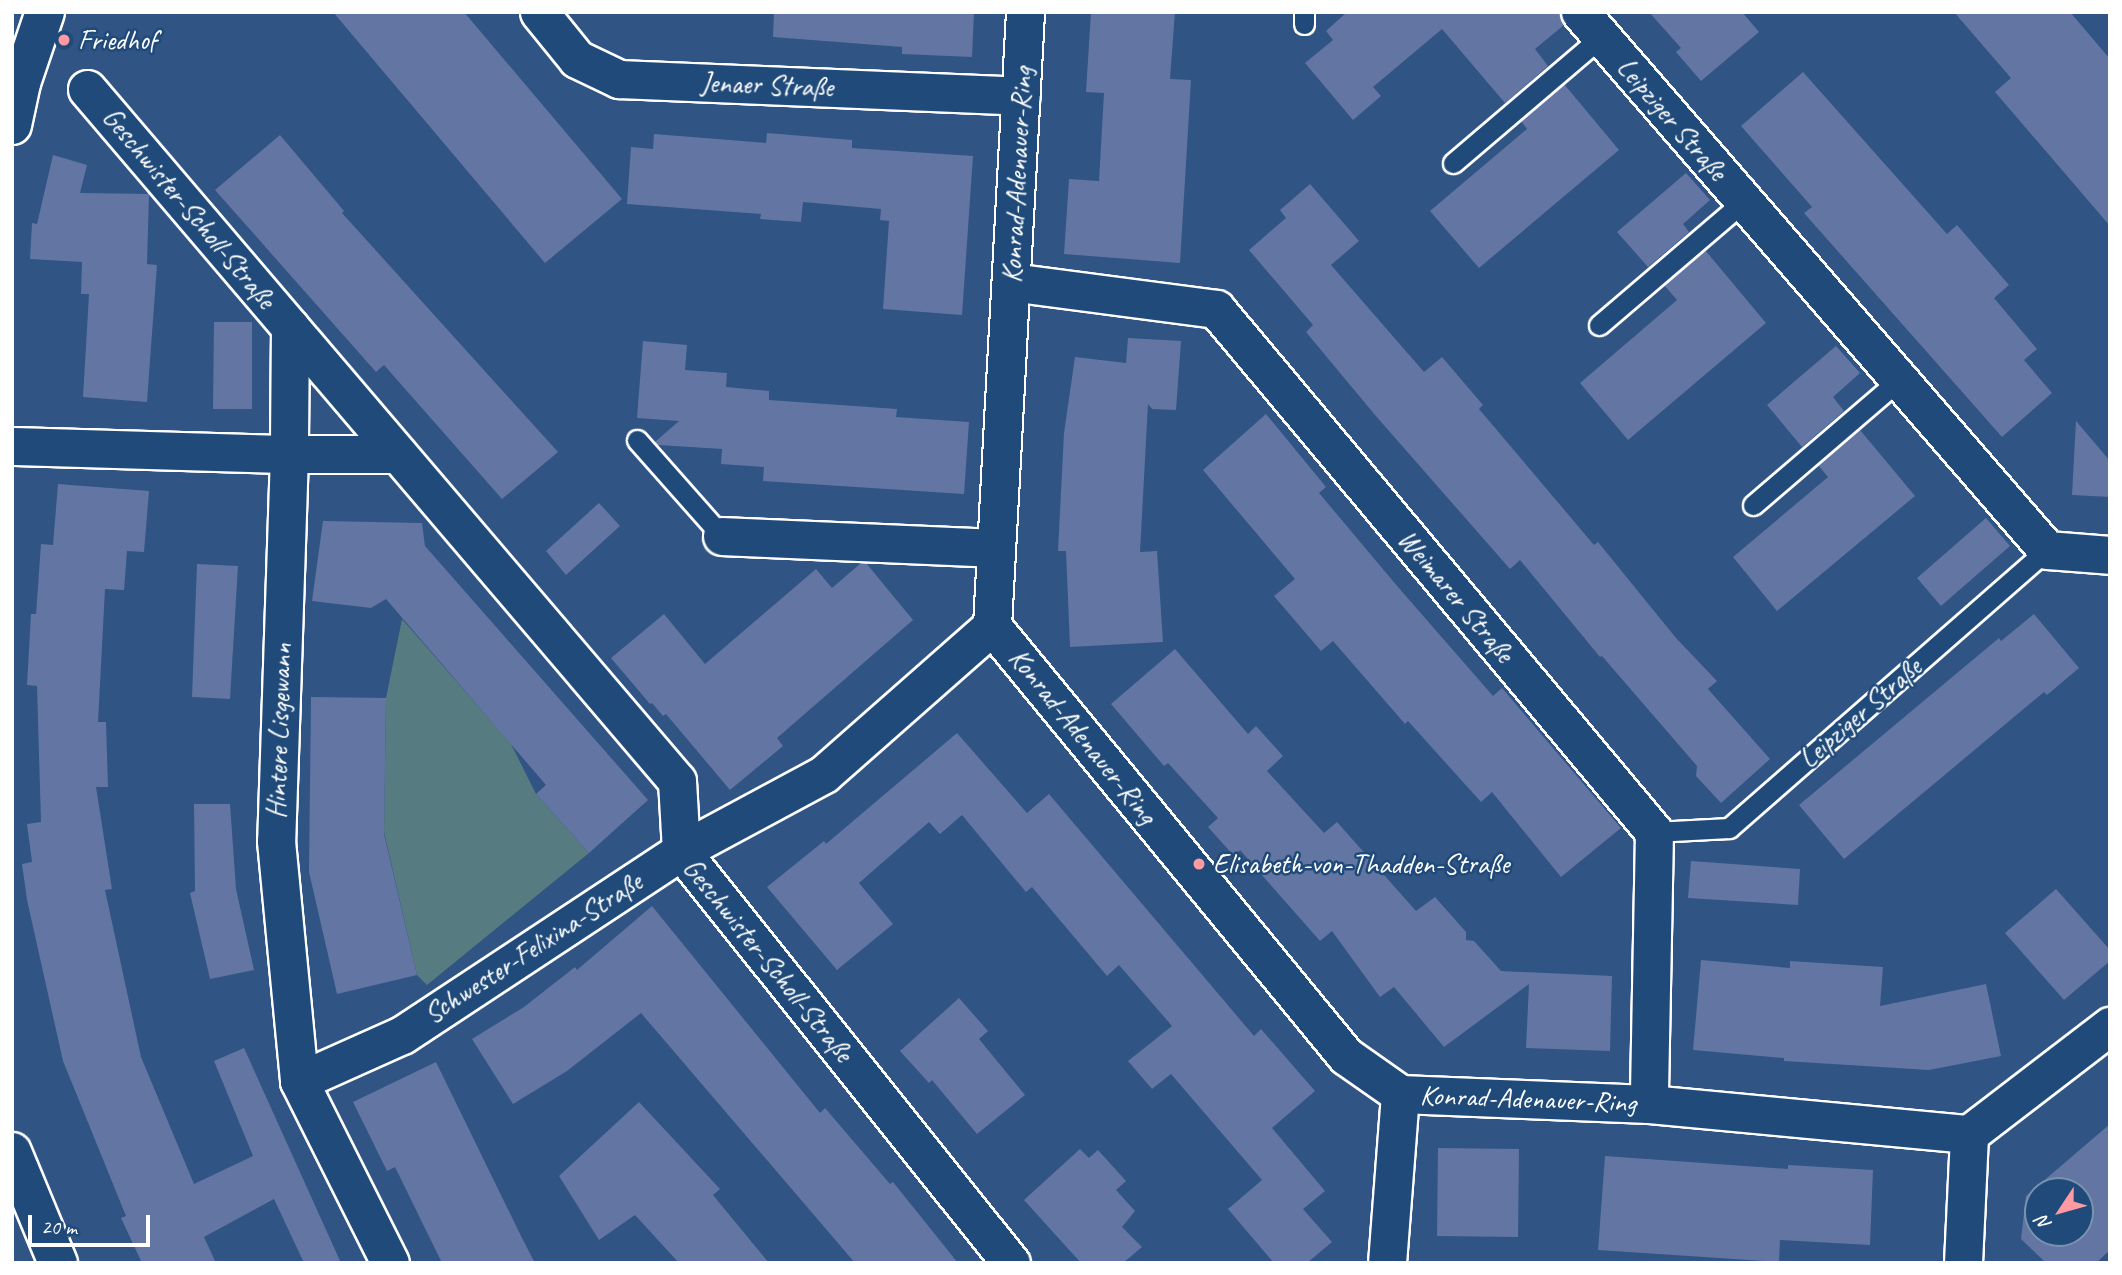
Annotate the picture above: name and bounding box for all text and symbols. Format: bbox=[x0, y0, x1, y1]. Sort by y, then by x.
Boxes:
place label: Friedhof bbox=[78, 23, 157, 57]
marker: Friedhof bbox=[56, 32, 72, 48]
street label: Leipziger Straße bbox=[1609, 50, 1735, 188]
street label: Jenaer Straße bbox=[700, 66, 834, 104]
street label: Konrad-Adenauer-Ring bbox=[995, 66, 1039, 284]
street label: Geschwister-Scholl-Straße bbox=[95, 101, 283, 315]
street label: Weimarer Straße bbox=[1390, 522, 1522, 670]
street label: Konrad-Adenauer-Ring bbox=[1002, 642, 1164, 830]
street label: Hintere Lisgewann bbox=[259, 643, 299, 819]
street label: Leipziger Straße bbox=[1791, 650, 1929, 776]
place label: Elisabeth-von-Thadden-Straße bbox=[1213, 847, 1509, 881]
street label: Geschwister-Scholl-Straße bbox=[676, 852, 860, 1068]
marker: Elisabeth-von-Thadden-Straße bbox=[1191, 856, 1207, 872]
street label: Schwester-Felixina-Straße bbox=[418, 865, 648, 1031]
street label: Konrad-Adenauer-Ring bbox=[1420, 1078, 1636, 1120]
north arrow bbox=[2024, 1177, 2094, 1247]
scale bar bbox=[32, 1202, 154, 1246]
text: N bbox=[2030, 1211, 2057, 1235]
text: 20 m bbox=[41, 1214, 77, 1240]

